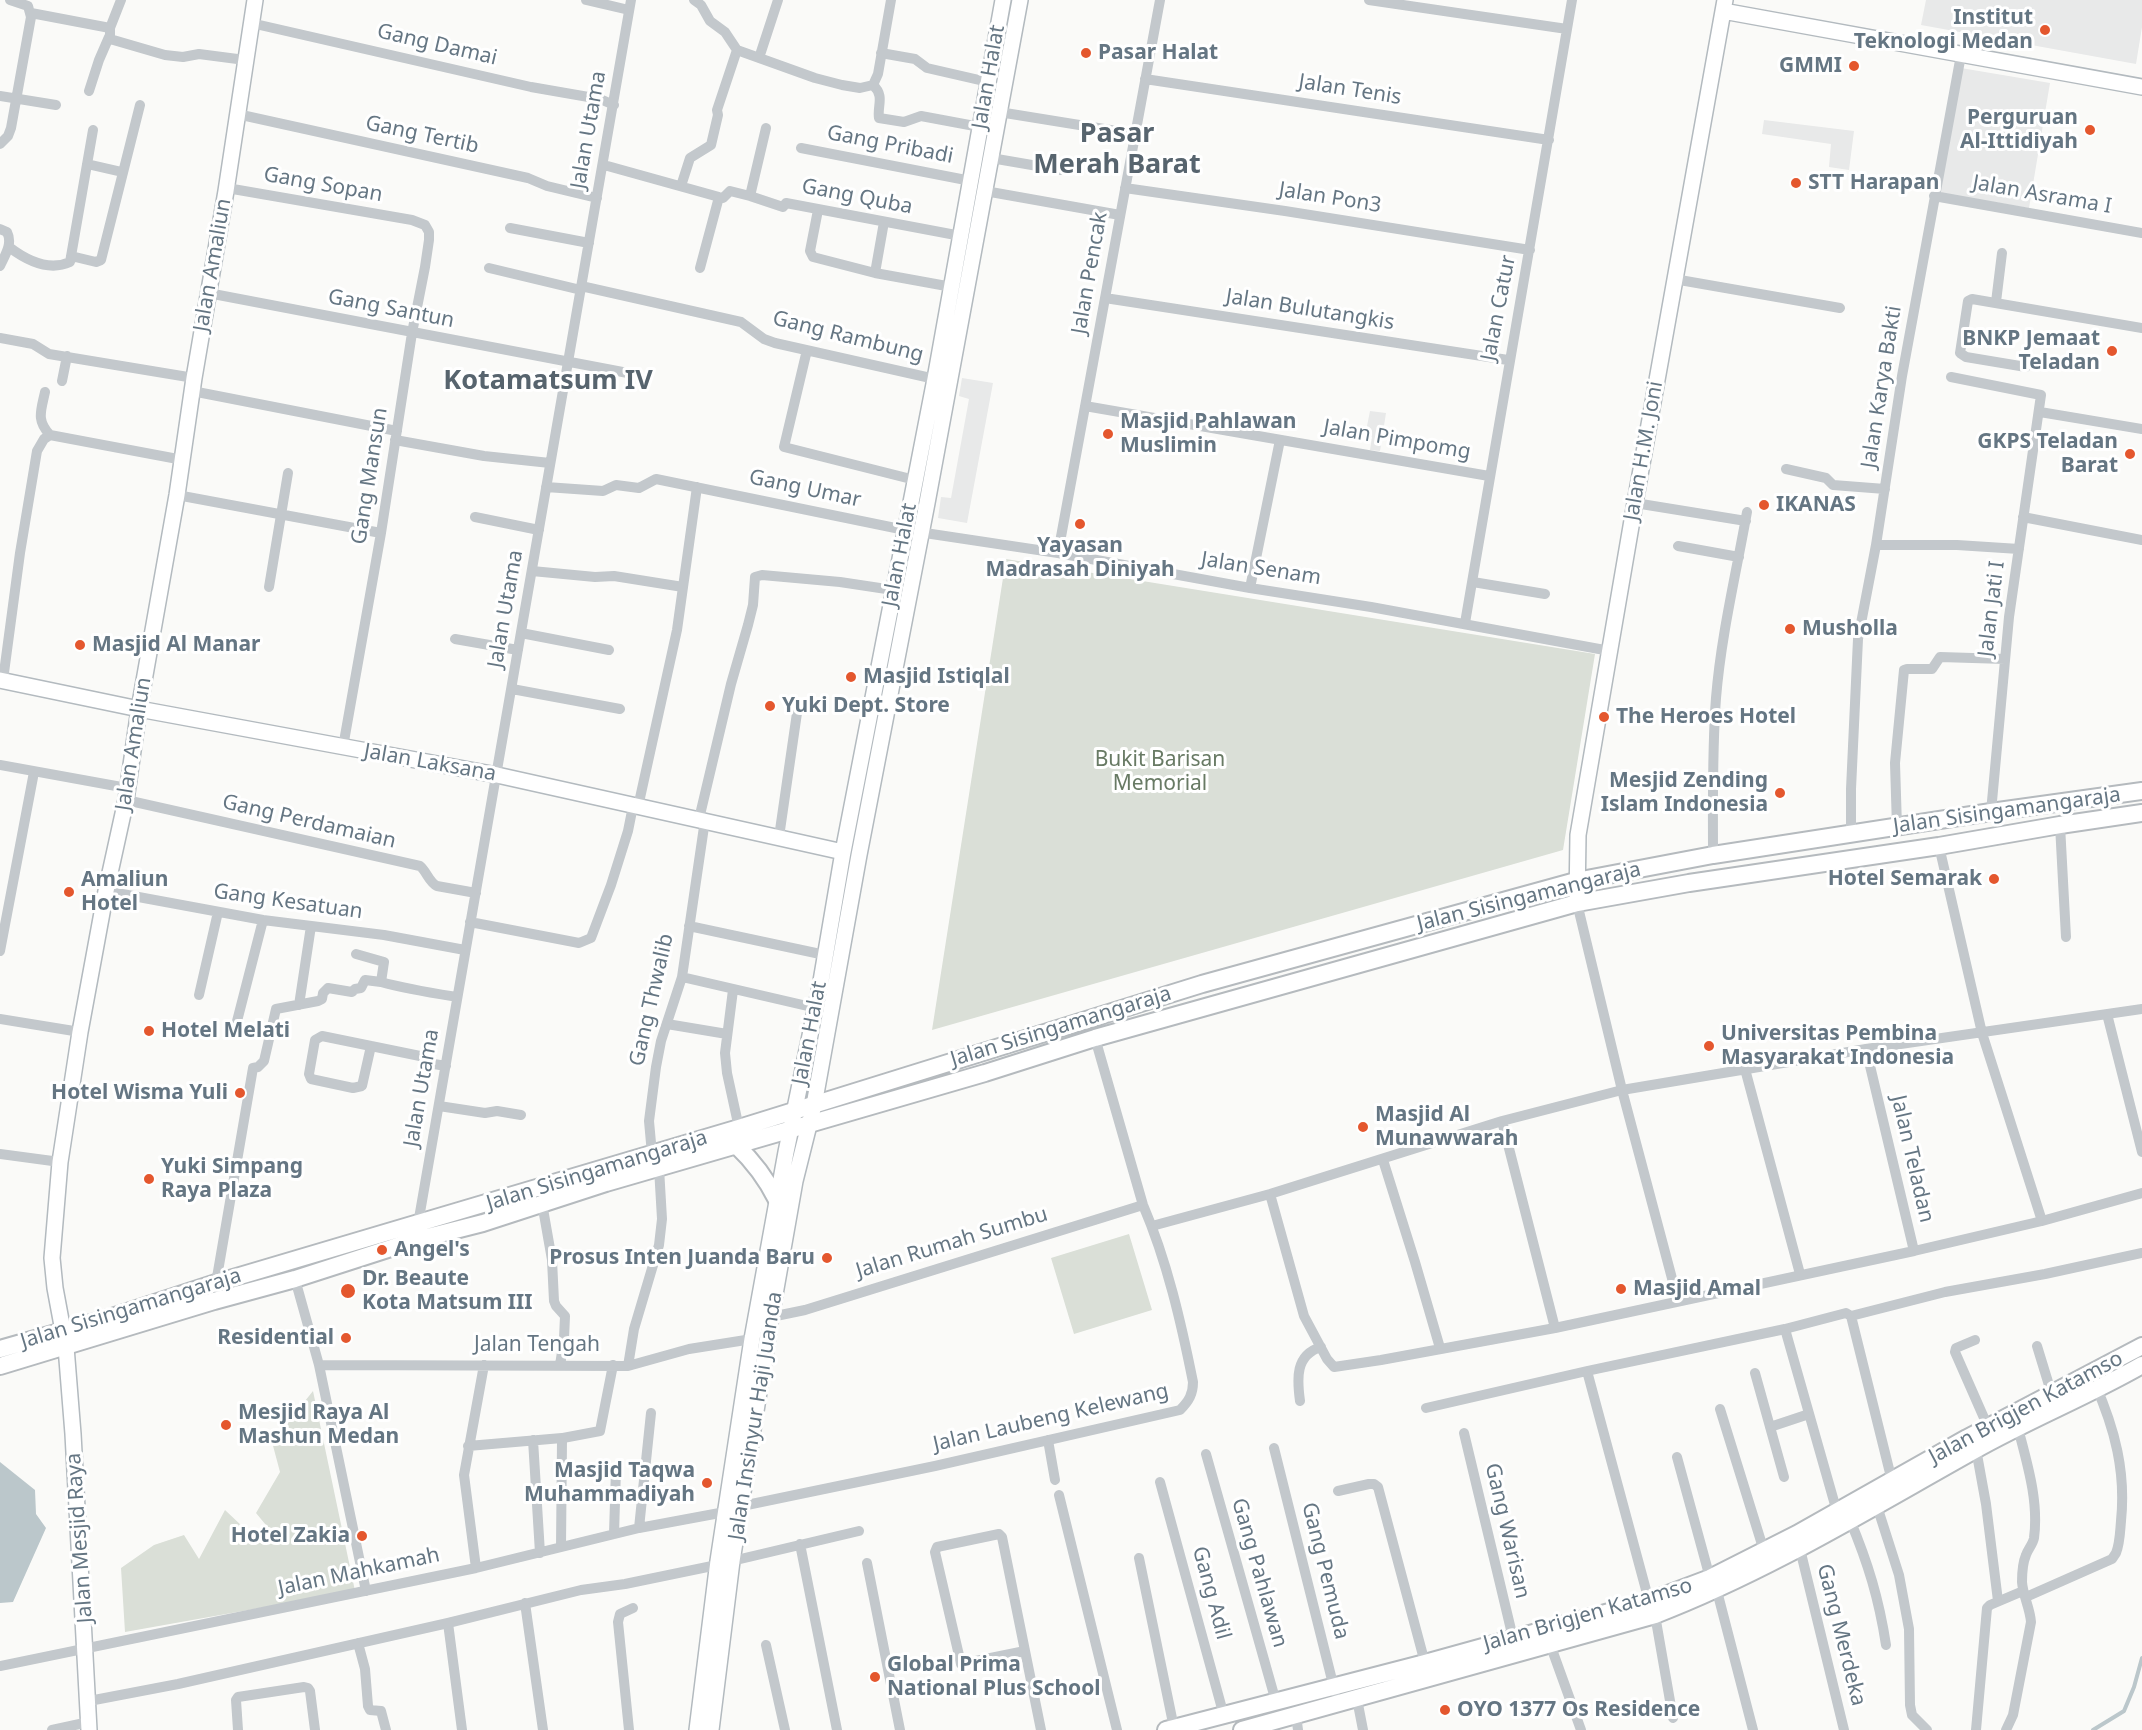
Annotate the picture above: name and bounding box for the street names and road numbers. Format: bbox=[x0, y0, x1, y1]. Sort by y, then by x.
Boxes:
street label: Gang Damai bbox=[375, 19, 499, 71]
street label: Jalan Halat bbox=[967, 23, 1011, 131]
street label: Jalan Utama bbox=[566, 69, 612, 191]
street label: Jalan Tenis bbox=[1297, 69, 1403, 111]
street label: Gang Tertib bbox=[363, 111, 481, 159]
street label: Gang Pribadi bbox=[825, 120, 955, 170]
street label: Gang Sopan bbox=[262, 162, 384, 208]
street label: Jalan Asrama I bbox=[1971, 170, 2113, 220]
street label: Gang Quba bbox=[799, 174, 915, 220]
street label: Jalan Pon3 bbox=[1277, 177, 1383, 219]
street label: Jalan Amaliun bbox=[189, 196, 237, 334]
street label: Jalan Pencak bbox=[1067, 210, 1113, 336]
street label: Jalan Catur bbox=[1476, 253, 1522, 363]
street label: Gang Santun bbox=[326, 284, 456, 334]
street label: Jalan Bulutangkis bbox=[1224, 284, 1396, 336]
street label: Jalan Karya Bakti bbox=[1857, 304, 1907, 470]
street label: Gang Rambung bbox=[770, 306, 926, 368]
street label: Jalan H.M. Joni bbox=[1619, 379, 1669, 523]
street label: Gang Mansun bbox=[347, 406, 393, 546]
street label: Jalan Pimpomg bbox=[1321, 415, 1473, 465]
street label: Gang Umar bbox=[747, 465, 863, 513]
street label: Jalan Halat bbox=[878, 501, 922, 609]
street label: Jalan Senam bbox=[1199, 547, 1323, 591]
street label: Jalan Utama bbox=[483, 548, 529, 670]
street label: Jalan Jati I bbox=[1974, 560, 2010, 658]
street label: Jalan Amaliun bbox=[111, 675, 157, 813]
street label: Jalan Laksana bbox=[362, 739, 498, 787]
street label: Jalan Sisingamangaraja bbox=[1892, 783, 2122, 839]
street label: Gang Perdamaian bbox=[220, 790, 398, 854]
street label: Jalan Sisingamangaraja bbox=[1415, 857, 1643, 937]
street label: Gang Kesatuan bbox=[212, 879, 364, 925]
street label: Gang Thwalib bbox=[625, 931, 679, 1069]
street label: Jalan Halat bbox=[788, 979, 832, 1087]
street label: Jalan Sisingamangaraja bbox=[948, 981, 1174, 1073]
street label: Jalan Utama bbox=[399, 1027, 445, 1149]
street label: Jalan Teladan bbox=[1885, 1093, 1939, 1225]
street label: Jalan Sisingamangaraja bbox=[484, 1125, 710, 1217]
street label: Jalan Rumah Sumbu bbox=[853, 1202, 1051, 1284]
street label: Jalan Sisingamangaraja bbox=[18, 1263, 244, 1355]
street label: Jalan Insinyur Haji Juanda bbox=[724, 1290, 788, 1542]
street label: Jalan Tengah bbox=[474, 1332, 600, 1358]
street label: Jalan Brigjen Katamso bbox=[1925, 1346, 2127, 1470]
street label: Jalan Laubeng Kelewang bbox=[931, 1379, 1171, 1457]
street label: Jalan Mesjid Raya bbox=[61, 1452, 99, 1624]
street label: Gang Warisan bbox=[1479, 1461, 1535, 1601]
street label: Gang Pahlawan bbox=[1226, 1495, 1292, 1651]
street label: Gang Pemuda bbox=[1296, 1500, 1354, 1642]
street label: Jalan Mahkamah bbox=[276, 1543, 442, 1601]
street label: Gang Adil bbox=[1186, 1544, 1236, 1642]
street label: Gang Merdeka bbox=[1811, 1561, 1871, 1709]
street label: Jalan Brigjen Katamso bbox=[1481, 1573, 1695, 1657]

